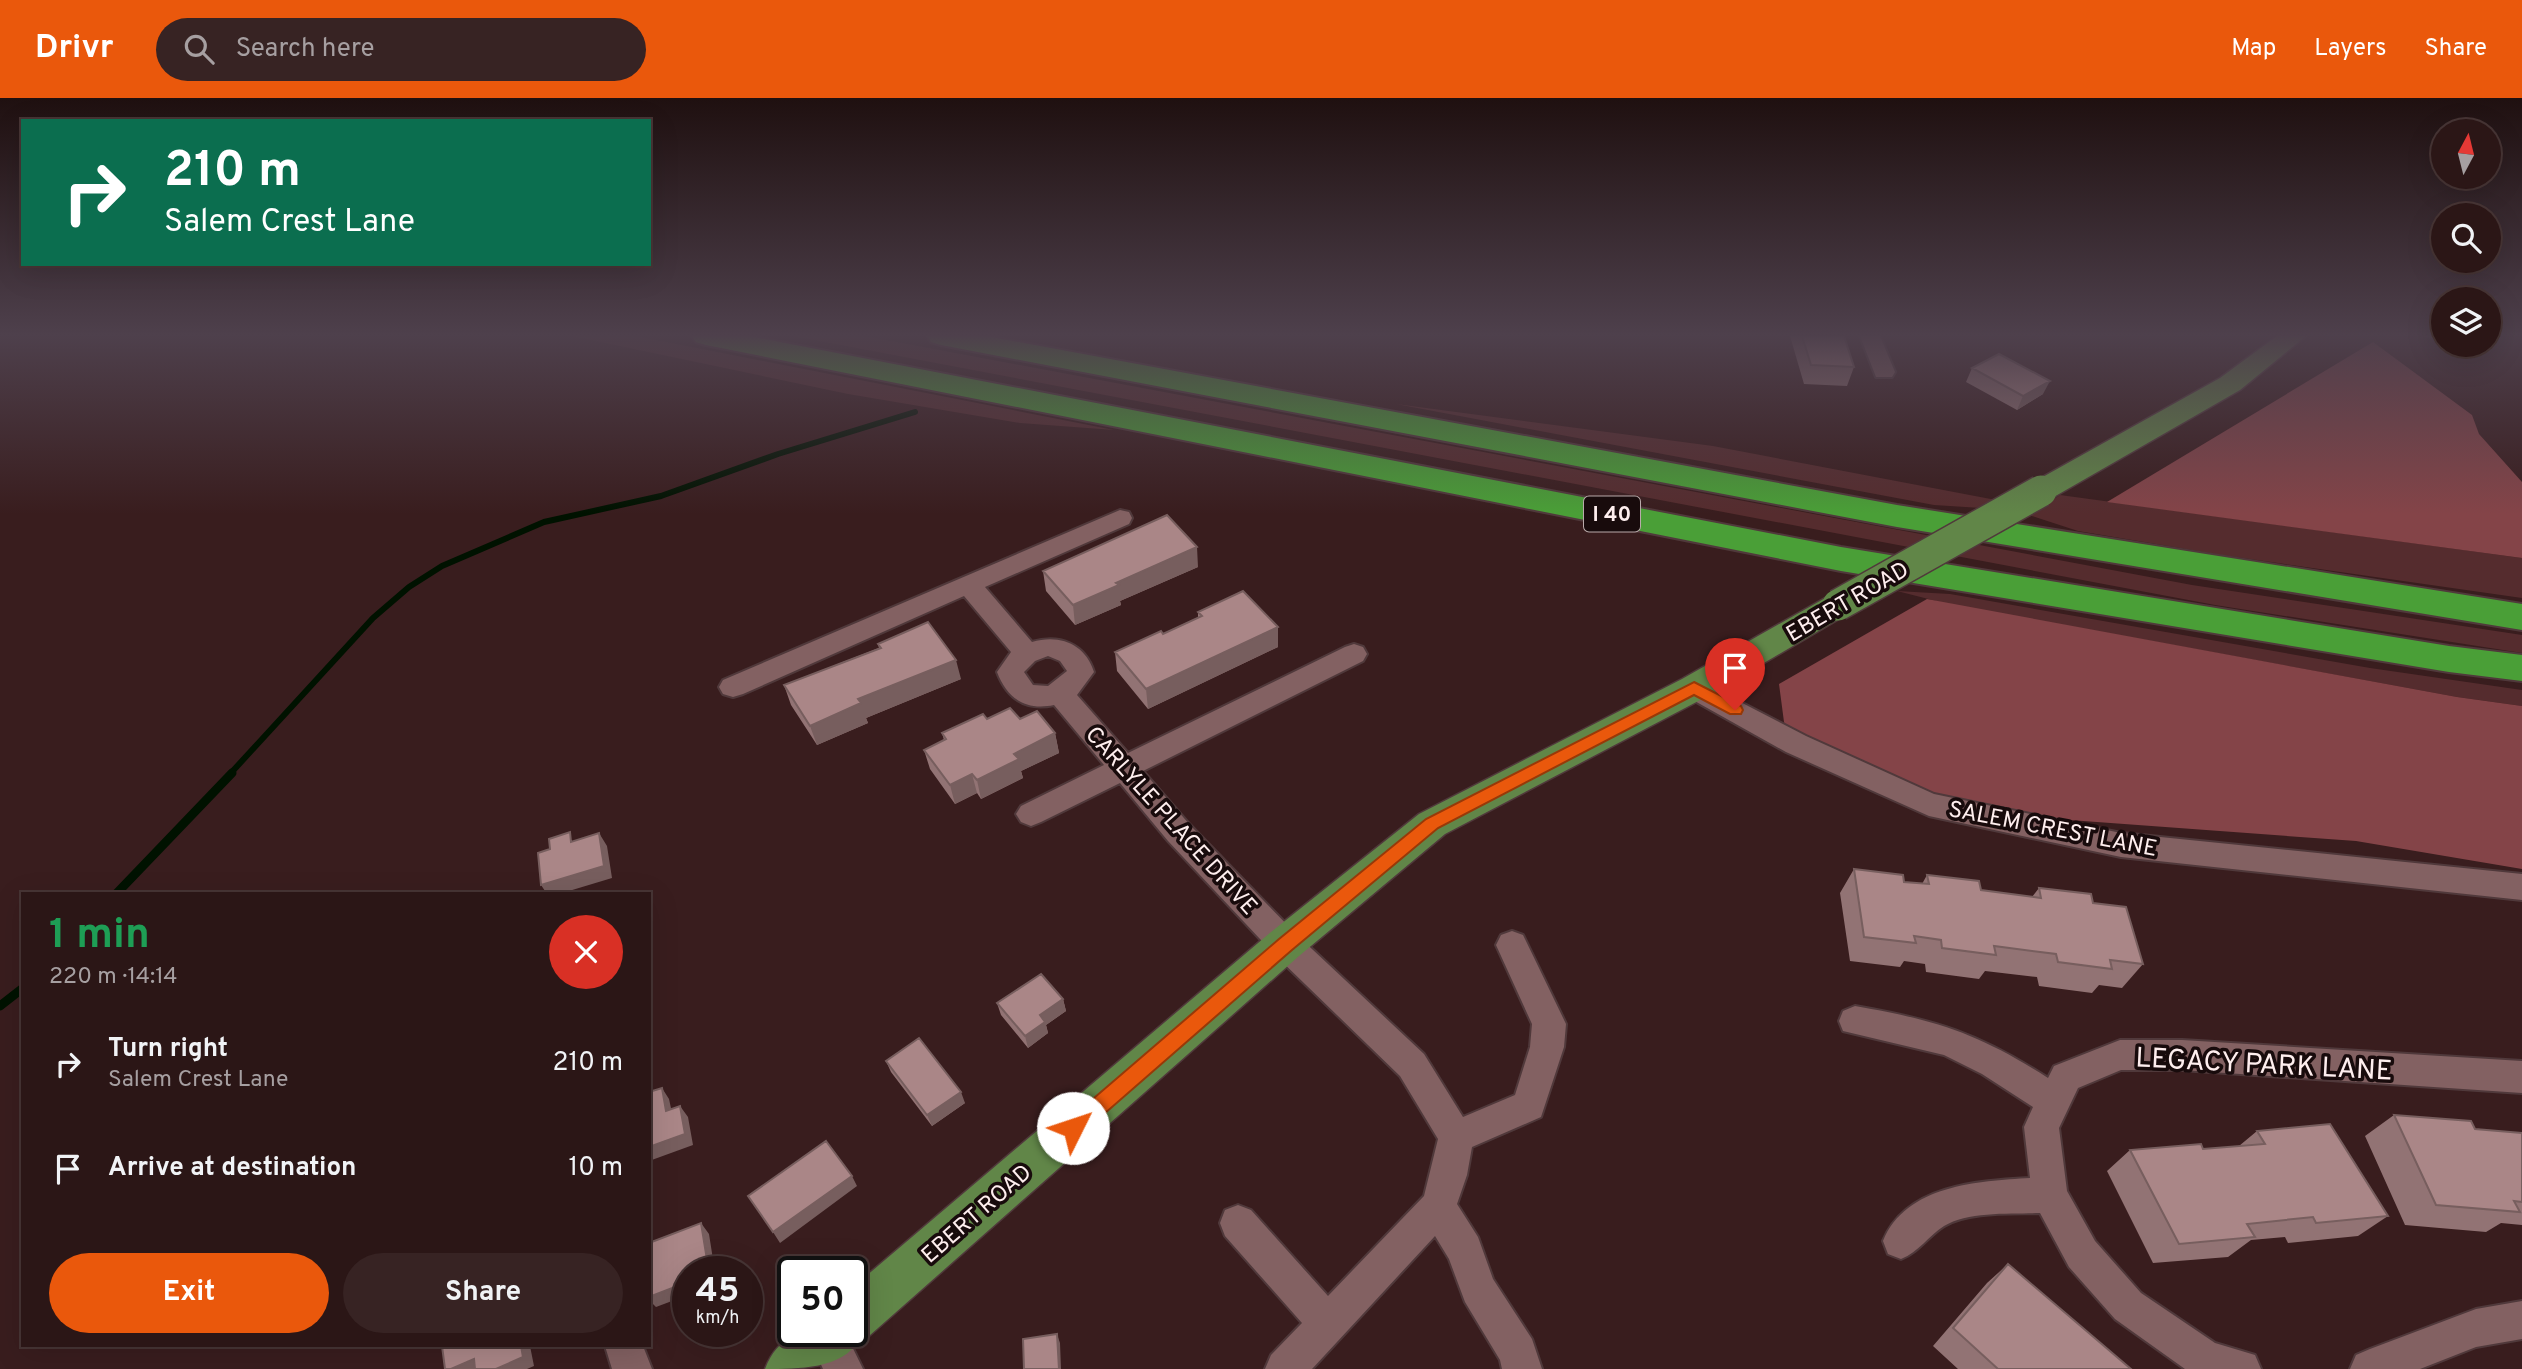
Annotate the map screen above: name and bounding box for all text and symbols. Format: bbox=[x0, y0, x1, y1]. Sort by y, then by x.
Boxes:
search box bbox=[156, 18, 646, 81]
text: Drivr bbox=[35, 28, 114, 70]
icon: search bbox=[180, 30, 218, 68]
text: Search here bbox=[236, 33, 375, 66]
text: Map bbox=[2231, 34, 2276, 64]
text: Layers bbox=[2314, 34, 2386, 64]
text: Share bbox=[2424, 34, 2487, 64]
north arrow bbox=[2431, 119, 2501, 189]
map controls bbox=[2431, 119, 2501, 357]
text: 210 m bbox=[164, 142, 301, 204]
icon: right bbox=[49, 147, 140, 238]
text: Salem Crest Lane bbox=[164, 203, 415, 243]
button: search bbox=[2431, 203, 2501, 273]
button: layers bbox=[2431, 287, 2501, 357]
road number: I 40 bbox=[1584, 496, 1640, 532]
street label: EBERT ROAD bbox=[1782, 556, 1915, 650]
pin bbox=[1705, 638, 1765, 710]
icon: arrive bbox=[1716, 649, 1754, 687]
street label: CARLYLE PLACE DRIVE bbox=[1078, 721, 1262, 922]
street label: SALEM CREST LANE bbox=[1946, 796, 2159, 865]
text: 1 min bbox=[49, 910, 150, 963]
button: close bbox=[549, 915, 623, 989]
text: 220 m · 14:14 bbox=[49, 963, 178, 992]
text: Turn right bbox=[108, 1033, 228, 1066]
street label: LEGACY PARK LANE bbox=[2134, 1041, 2393, 1091]
icon: right bbox=[49, 1045, 87, 1083]
text: 210 m bbox=[553, 1047, 623, 1080]
text: Salem Crest Lane bbox=[108, 1066, 288, 1095]
position arrow bbox=[1036, 1091, 1110, 1165]
icon: arrive bbox=[49, 1150, 87, 1188]
text: Arrive at destination bbox=[108, 1152, 356, 1185]
text: 10 m bbox=[568, 1152, 623, 1185]
street label: EBERT ROAD bbox=[916, 1159, 1039, 1271]
button: Exit bbox=[49, 1253, 329, 1333]
button: Share bbox=[343, 1253, 623, 1333]
speed limit sign: 50 bbox=[777, 1256, 868, 1347]
text: 45 bbox=[696, 1270, 739, 1314]
text: km/h bbox=[696, 1307, 739, 1330]

